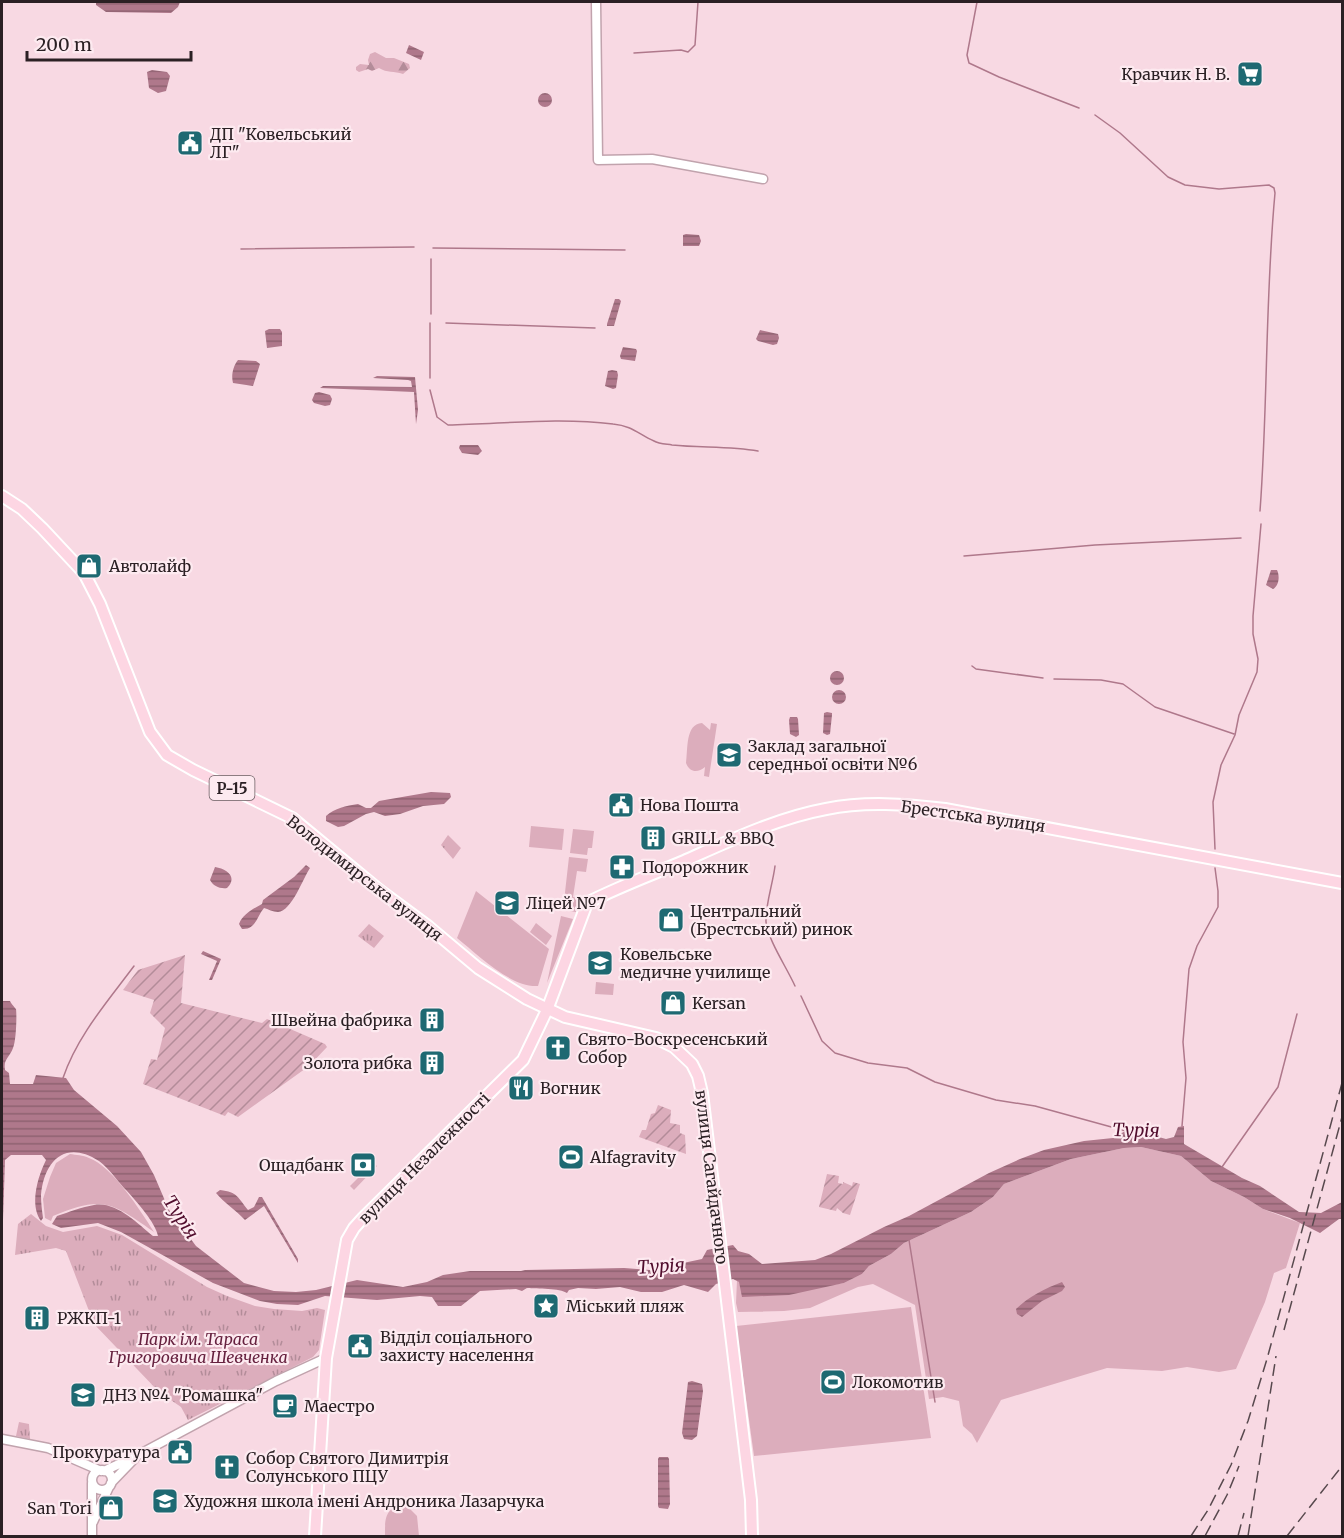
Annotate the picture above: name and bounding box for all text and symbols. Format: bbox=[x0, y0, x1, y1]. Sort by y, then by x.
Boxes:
scale bar bbox=[27, 24, 190, 62]
text: 200 m bbox=[36, 33, 92, 56]
supermarket icon: Кравчик Н. В. bbox=[1235, 59, 1265, 89]
place label: Кравчик Н. В. bbox=[1121, 64, 1230, 84]
place label: ДП "Ковельський ЛГ" bbox=[210, 124, 352, 162]
public building icon: ДП "Ковельський ЛГ" bbox=[175, 128, 205, 158]
shop icon: Автолайф bbox=[74, 551, 104, 581]
place label: Автолайф bbox=[108, 556, 191, 576]
place label: Заклад загальної середньої освіти №6 bbox=[748, 736, 918, 774]
school or university icon: Заклад загальної середньої освіти №6 bbox=[714, 740, 744, 770]
road number: Р-15 bbox=[210, 776, 254, 800]
public building icon: Нова Пошта bbox=[606, 790, 636, 820]
place label: Нова Пошта bbox=[640, 795, 739, 815]
street label: Брестська вулиця bbox=[899, 796, 1047, 836]
street label: Володимирська вулиця bbox=[283, 811, 447, 945]
building icon: GRILL & BBQ bbox=[638, 823, 668, 853]
place label: GRILL & BBQ bbox=[672, 828, 775, 848]
pharmacy icon: Подорожник bbox=[607, 852, 637, 882]
place label: Подорожник bbox=[642, 857, 748, 877]
school or university icon: Ліцей №7 bbox=[492, 888, 522, 918]
place label: Ліцей №7 bbox=[526, 893, 606, 913]
place label: Центральний (Брестський) ринок bbox=[690, 901, 853, 939]
shop icon: Центральний (Брестський) ринок bbox=[656, 905, 686, 935]
place label: Ковельське медичне училище bbox=[620, 944, 770, 982]
school or university icon: Ковельське медичне училище bbox=[585, 948, 615, 978]
shop icon: Kersan bbox=[658, 988, 688, 1018]
place label: Kersan bbox=[692, 993, 746, 1013]
building icon: Швейна фабрика bbox=[417, 1005, 447, 1035]
place label: Швейна фабрика bbox=[271, 1010, 412, 1030]
place label: Свято-Воскресенський Собор bbox=[578, 1029, 768, 1067]
church icon: Свято-Воскресенський Собор bbox=[543, 1033, 573, 1063]
building icon: Золота рибка bbox=[417, 1048, 447, 1078]
place label: Золота рибка bbox=[304, 1053, 412, 1073]
restaurant icon: Вогник bbox=[506, 1073, 536, 1103]
place label: Вогник bbox=[540, 1078, 601, 1098]
street label: вулиця Незалежності bbox=[354, 1088, 494, 1228]
street label: вулиця Сагайдачного bbox=[691, 1089, 733, 1265]
water label: Турія bbox=[1112, 1118, 1160, 1142]
sports icon: Alfagravity bbox=[556, 1142, 586, 1172]
place label: Alfagravity bbox=[589, 1147, 677, 1167]
bank icon: Ощадбанк bbox=[348, 1150, 378, 1180]
place label: Ощадбанк bbox=[259, 1155, 344, 1175]
water label: Турія bbox=[158, 1191, 204, 1243]
water label: Турія bbox=[637, 1253, 685, 1279]
place icon: Міський пляж bbox=[531, 1291, 561, 1321]
place label: Міський пляж bbox=[566, 1296, 685, 1316]
building icon: РЖКП-1 bbox=[22, 1303, 52, 1333]
place label: РЖКП-1 bbox=[57, 1308, 121, 1328]
place label: Відділ соціального захисту населення bbox=[380, 1327, 534, 1365]
park label: Парк ім. Тараса Григоровича Шевченка bbox=[108, 1329, 288, 1367]
public building icon: Відділ соціального захисту населення bbox=[345, 1331, 375, 1361]
sports icon: Локомотив bbox=[818, 1367, 848, 1397]
place label: Локомотив bbox=[852, 1372, 944, 1392]
school or university icon: ДНЗ №4 "Ромашка" bbox=[68, 1380, 98, 1410]
place label: ДНЗ №4 "Ромашка" bbox=[103, 1385, 263, 1405]
cafe icon: Маестро bbox=[270, 1391, 300, 1421]
place label: Маестро bbox=[304, 1396, 375, 1416]
public building icon: Прокуратура bbox=[165, 1437, 195, 1467]
place label: Прокуратура bbox=[52, 1442, 160, 1462]
place label: Собор Святого Димитрія Солунського ПЦУ bbox=[246, 1448, 449, 1486]
church icon: Собор Святого Димитрія Солунського ПЦУ bbox=[212, 1452, 242, 1482]
school or university icon: Художня школа імені Андроника Лазарчука bbox=[150, 1486, 180, 1516]
place label: Художня школа імені Андроника Лазарчука bbox=[184, 1491, 545, 1511]
shop icon: San Tori bbox=[96, 1493, 126, 1523]
place label: San Tori bbox=[27, 1498, 92, 1518]

